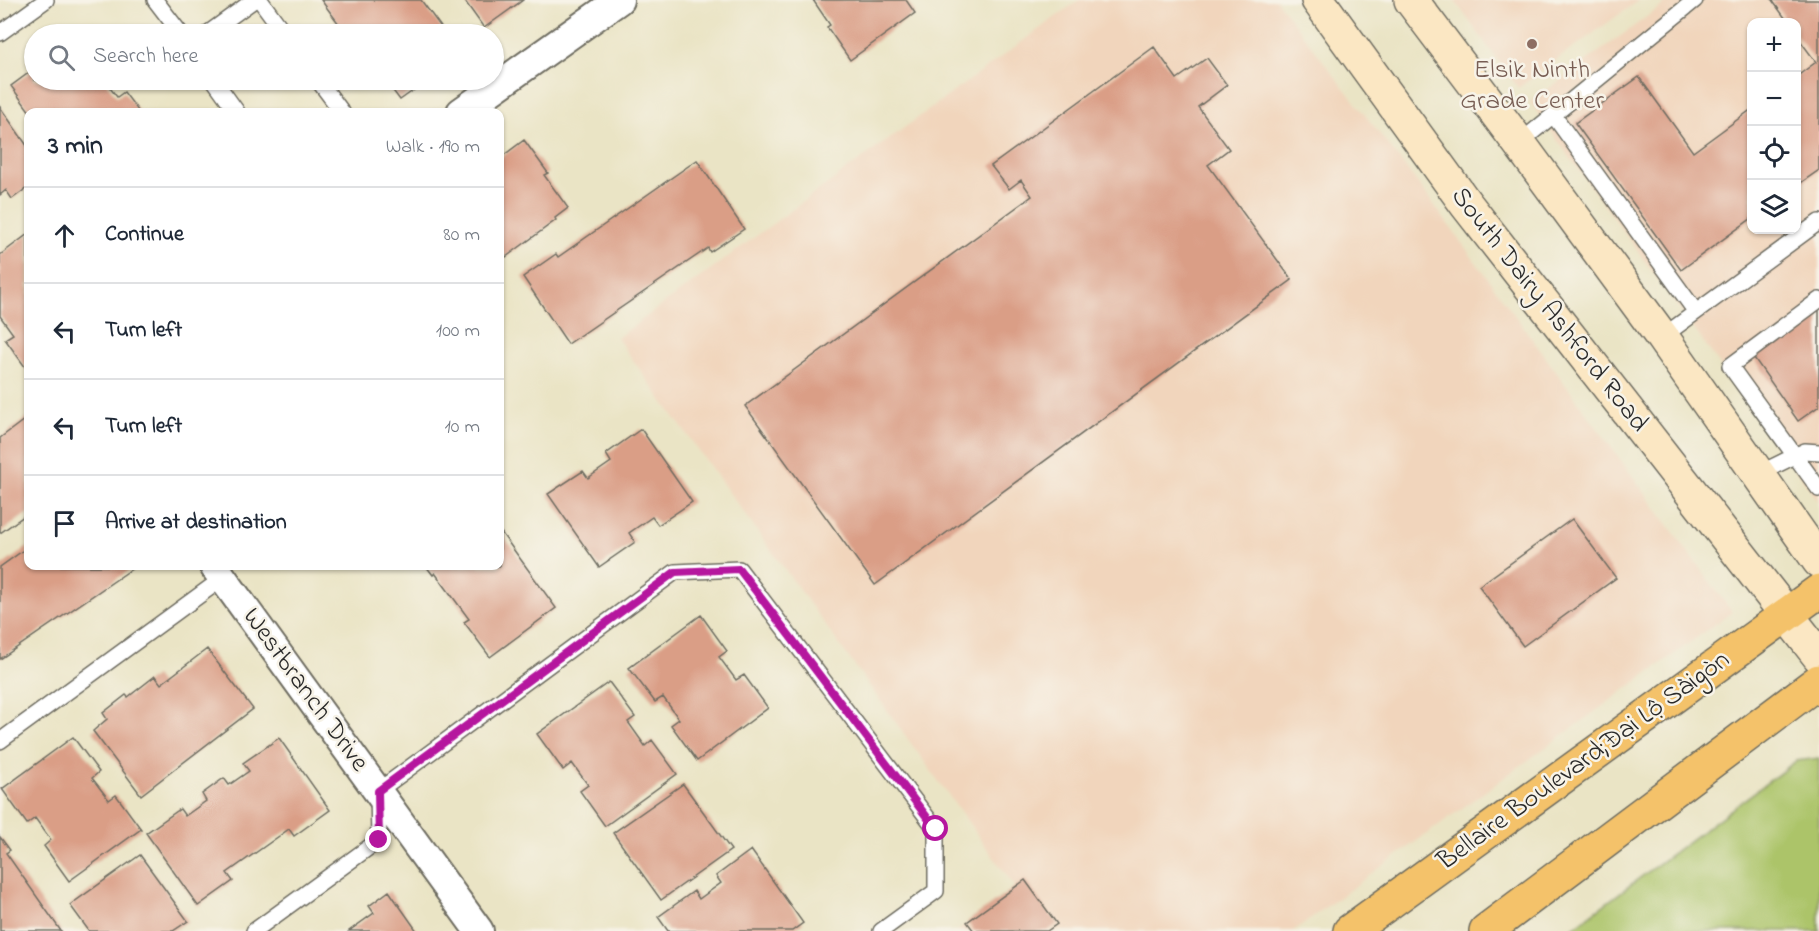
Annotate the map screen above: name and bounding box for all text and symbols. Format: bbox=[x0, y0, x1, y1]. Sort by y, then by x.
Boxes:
map controls bbox=[1747, 18, 1801, 234]
button: + bbox=[1747, 18, 1801, 72]
search box bbox=[24, 24, 504, 90]
marker: Elsik Ninth Grade Center bbox=[1525, 37, 1539, 51]
icon: search bbox=[45, 41, 78, 74]
text: Search here bbox=[93, 41, 198, 73]
place label: Elsik Ninth Grade Center bbox=[1460, 51, 1604, 121]
button: − bbox=[1747, 72, 1801, 126]
button: locate bbox=[1747, 126, 1801, 180]
text: 3 min bbox=[48, 128, 103, 166]
text: Walk · 190 m bbox=[386, 133, 480, 162]
street label: South Dairy Ashford Road bbox=[1441, 179, 1657, 441]
button: layers bbox=[1747, 180, 1801, 234]
icon: ahead bbox=[48, 219, 81, 252]
text: Continue bbox=[105, 219, 184, 251]
text: 80 m bbox=[443, 221, 480, 250]
icon: left bbox=[48, 315, 81, 348]
text: Turn left bbox=[105, 315, 182, 347]
text: 100 m bbox=[436, 317, 480, 346]
icon: left bbox=[48, 411, 81, 444]
text: Turn left bbox=[105, 411, 182, 443]
text: 10 m bbox=[444, 413, 480, 442]
icon: arrive bbox=[48, 507, 81, 540]
text: Arrive at destination bbox=[105, 507, 287, 539]
street label: Westbranch Drive bbox=[232, 600, 378, 781]
street label: Bellaire Boulevard;Đại Lộ Sàigòn bbox=[1429, 641, 1738, 881]
route start bbox=[922, 815, 948, 841]
route end bbox=[365, 826, 391, 852]

